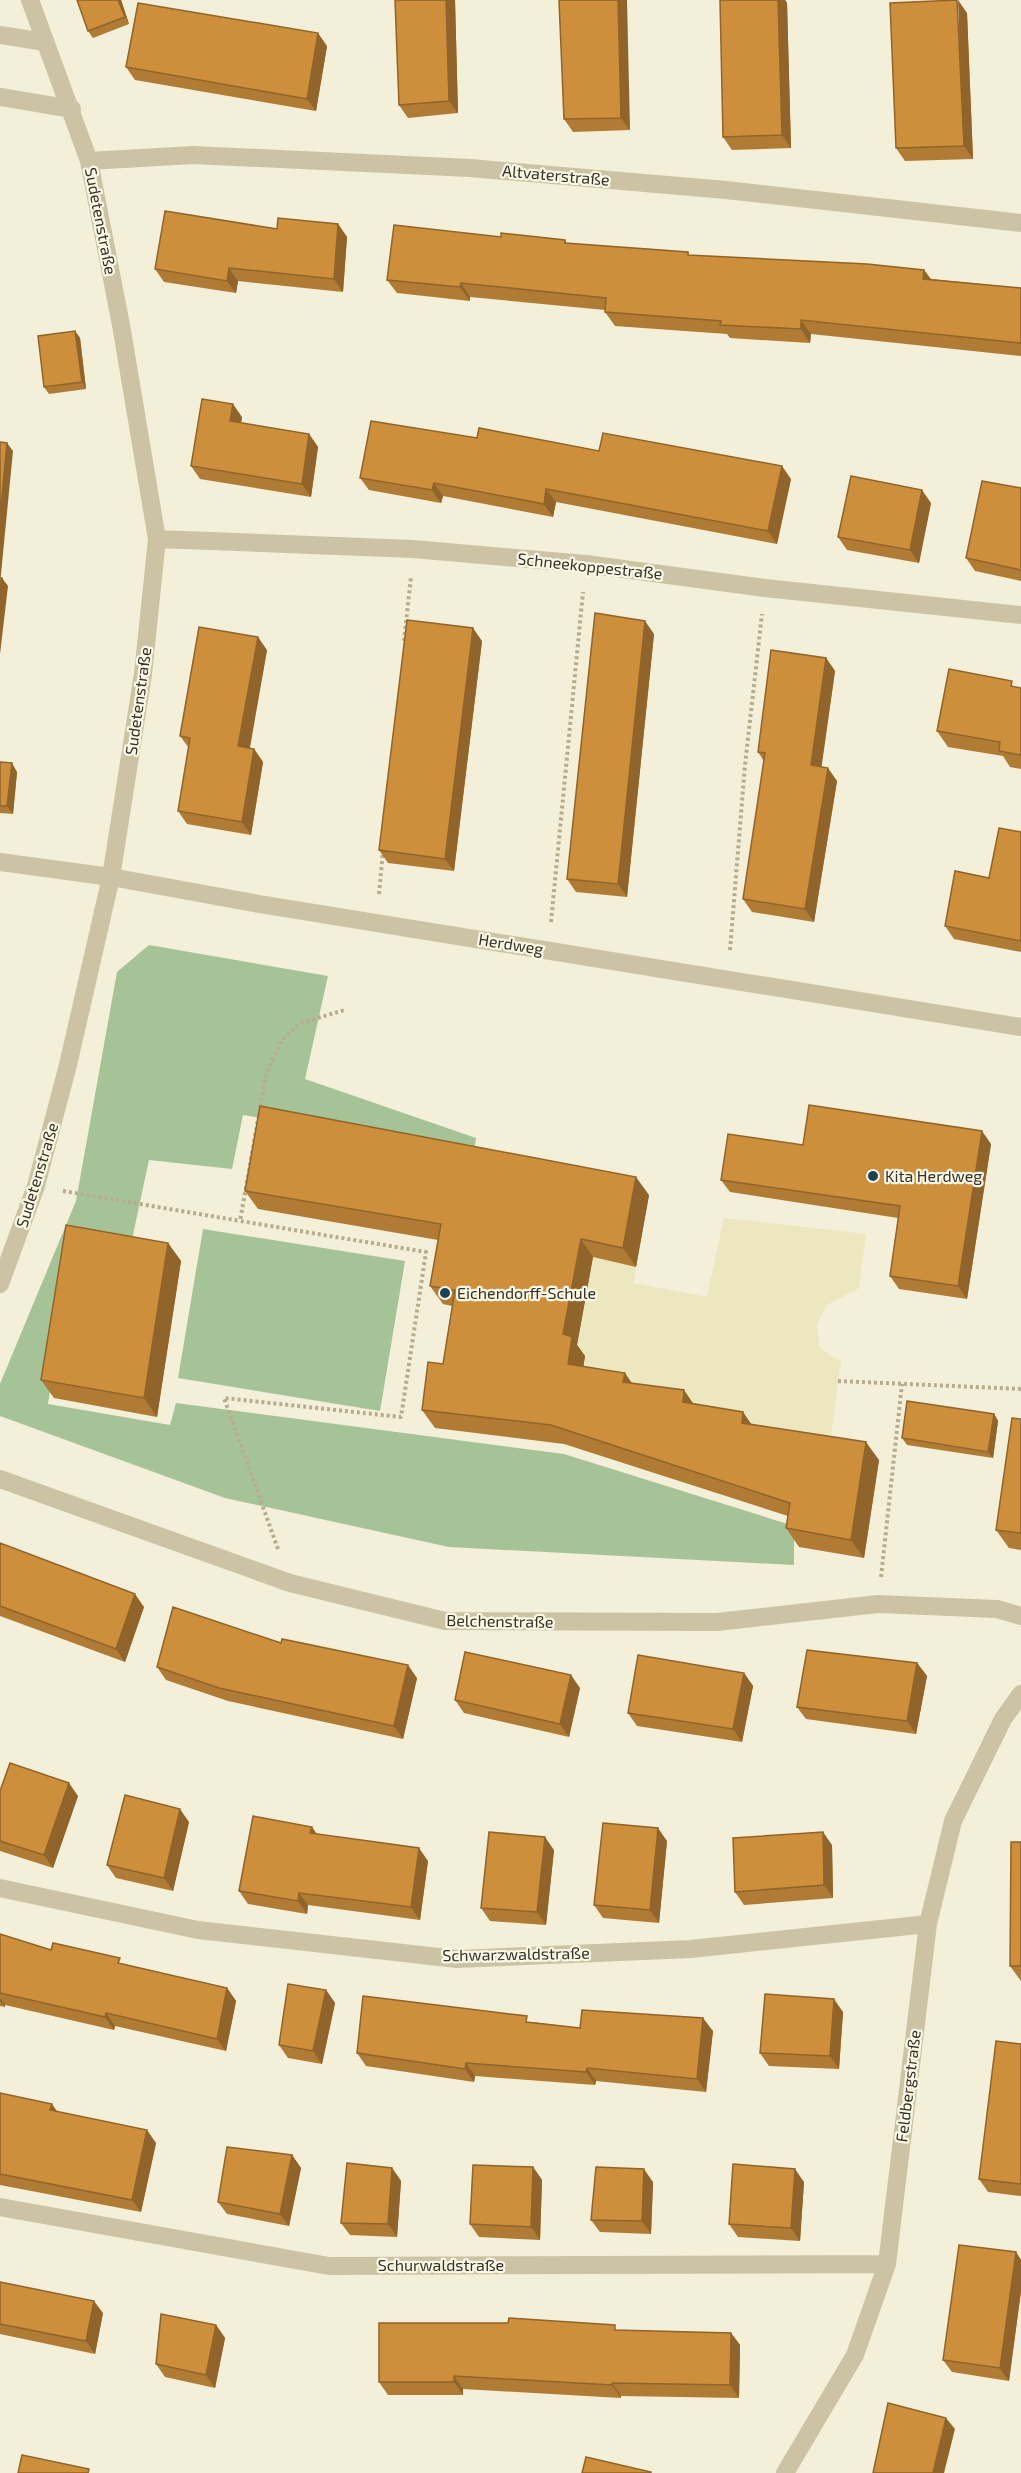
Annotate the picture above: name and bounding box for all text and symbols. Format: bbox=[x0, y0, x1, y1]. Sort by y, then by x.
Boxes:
street label: Altvaterstraße bbox=[502, 160, 611, 189]
street label: Sudetenstraße bbox=[82, 166, 121, 276]
street label: Schneekoppestraße bbox=[517, 548, 663, 583]
street label: Sudetenstraße bbox=[121, 646, 154, 756]
street label: Herdweg bbox=[477, 929, 545, 958]
street label: Sudetenstraße bbox=[12, 1120, 61, 1230]
place label: Kita Herdweg bbox=[885, 1166, 982, 1185]
marker: Kita Herdweg bbox=[866, 1169, 880, 1183]
place label: Eichendorff-Schule bbox=[457, 1283, 596, 1302]
marker: Eichendorff-Schule bbox=[438, 1286, 452, 1300]
street label: Belchenstraße bbox=[446, 1610, 554, 1631]
street label: Schwarzwaldstraße bbox=[442, 1943, 590, 1964]
street label: Feldbergstraße bbox=[891, 2029, 924, 2143]
street label: Schurwaldstraße bbox=[378, 2255, 504, 2274]

